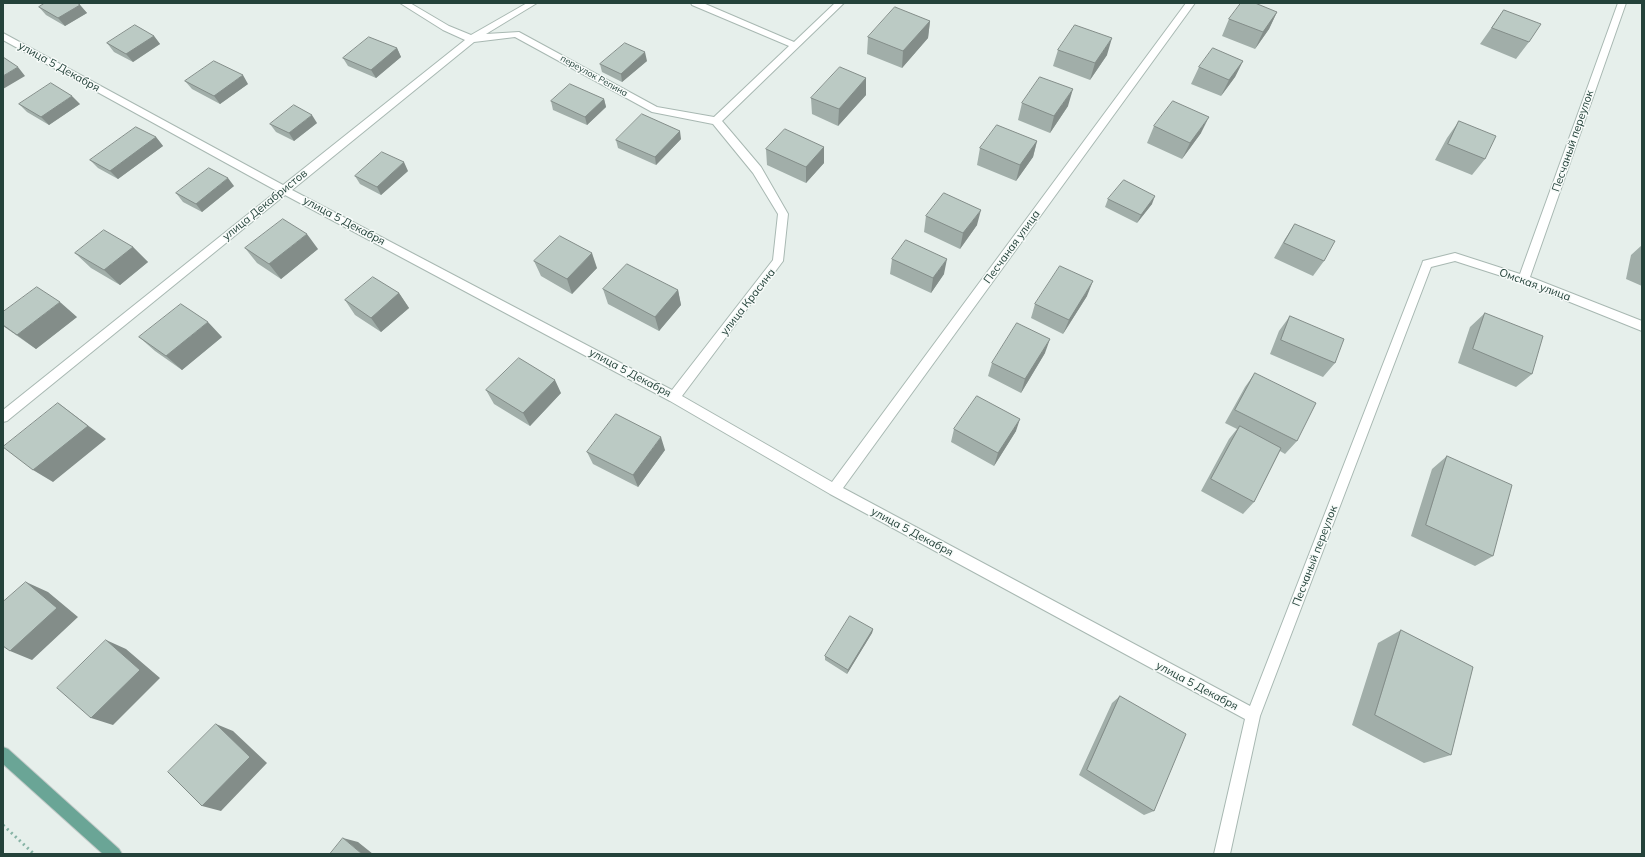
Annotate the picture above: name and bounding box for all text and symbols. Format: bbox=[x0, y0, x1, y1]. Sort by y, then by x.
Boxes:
street label: улица 5 Декабря bbox=[16, 39, 102, 95]
street label: переулок Репина bbox=[558, 53, 630, 99]
street label: Песчаный переулок bbox=[1549, 88, 1597, 194]
street label: улица Декабристов bbox=[220, 167, 310, 243]
street label: улица 5 Декабря bbox=[301, 194, 387, 248]
street label: Песчаная улица bbox=[981, 208, 1043, 286]
street label: улица Красина bbox=[718, 266, 778, 338]
street label: Омская улица bbox=[1497, 266, 1573, 304]
street label: улица 5 Декабря bbox=[587, 346, 673, 400]
street label: Песчаный переулок bbox=[1290, 504, 1340, 608]
street label: улица 5 Декабря bbox=[869, 505, 955, 559]
street label: улица 5 Декабря bbox=[1154, 659, 1240, 713]

